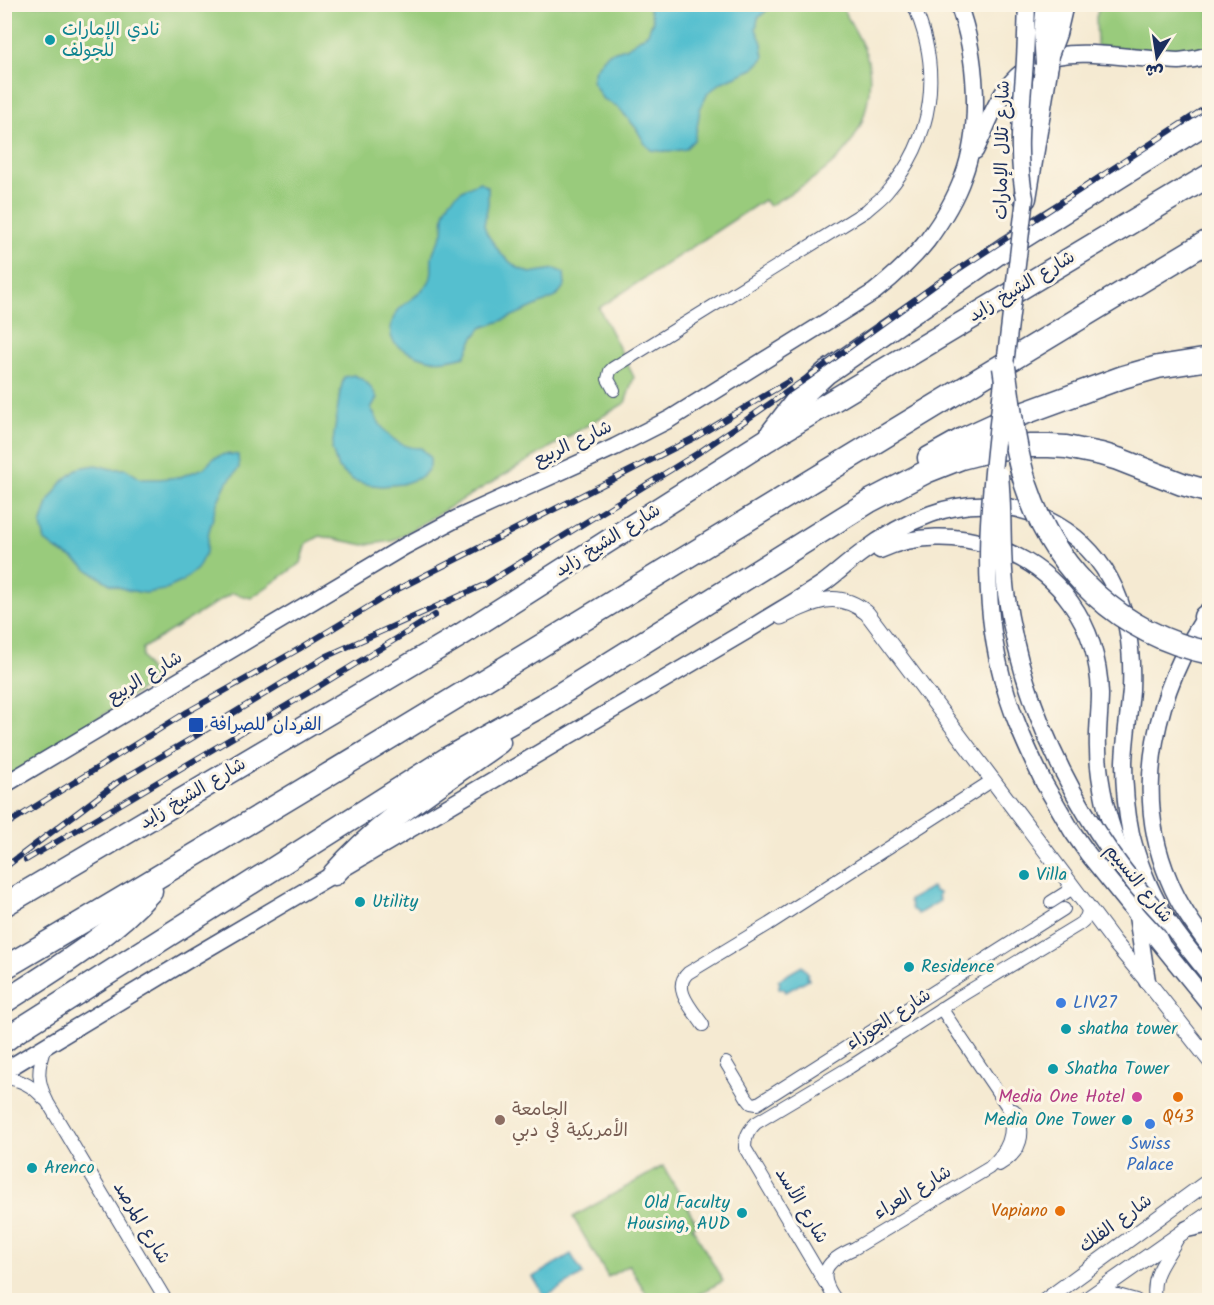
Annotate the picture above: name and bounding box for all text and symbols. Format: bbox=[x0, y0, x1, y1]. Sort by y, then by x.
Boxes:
place label: نادي الإمارات للجولف bbox=[62, 16, 160, 66]
north arrow bbox=[1127, 27, 1187, 87]
marker: نادي الإمارات للجولف bbox=[43, 33, 57, 47]
text: ش bbox=[1143, 56, 1165, 84]
street label: شارع تلال الإمارات bbox=[987, 80, 1019, 220]
street label: شارع الشيخ زايد bbox=[963, 244, 1081, 330]
street label: شارع الربيع bbox=[529, 413, 617, 475]
street label: شارع الشيخ زايد bbox=[549, 497, 667, 585]
street label: شارع الربيع bbox=[101, 644, 189, 712]
place label: الفردان للصرافة bbox=[210, 711, 322, 740]
marker: الفردان للصرافة bbox=[187, 716, 205, 734]
street label: شارع الشيخ زايد bbox=[134, 751, 252, 837]
street label: شارع النسيم bbox=[1097, 838, 1179, 930]
place label: Villa bbox=[1036, 861, 1067, 890]
marker: Villa bbox=[1017, 868, 1031, 882]
place label: Utility bbox=[372, 888, 419, 917]
marker: Utility bbox=[353, 895, 367, 909]
place label: Residence bbox=[921, 953, 994, 982]
marker: Residence bbox=[902, 960, 916, 974]
street label: شارع الجوزاء bbox=[841, 982, 937, 1058]
place label: LIV27 bbox=[1073, 989, 1117, 1018]
marker: LIV27 bbox=[1054, 996, 1068, 1010]
place label: shatha tower bbox=[1078, 1015, 1178, 1044]
marker: shatha tower bbox=[1059, 1022, 1073, 1036]
place label: Shatha Tower bbox=[1065, 1055, 1170, 1084]
marker: Shatha Tower bbox=[1046, 1062, 1060, 1076]
place label: Media One Hotel bbox=[998, 1083, 1126, 1112]
marker: Media One Hotel bbox=[1130, 1090, 1144, 1104]
marker: Q43 bbox=[1171, 1090, 1185, 1104]
place label: الجامعة الأمريكية في دبي bbox=[512, 1096, 628, 1146]
place label: Q43 bbox=[1162, 1103, 1194, 1132]
place label: Media One Tower bbox=[984, 1106, 1116, 1135]
marker: الجامعة الأمريكية في دبي bbox=[493, 1113, 507, 1127]
marker: Media One Tower bbox=[1120, 1113, 1134, 1127]
marker: Swiss Palace bbox=[1143, 1117, 1157, 1131]
place label: Swiss Palace bbox=[1126, 1130, 1174, 1180]
place label: Arenco bbox=[44, 1154, 95, 1183]
street label: شارع العراء bbox=[868, 1158, 958, 1228]
marker: Arenco bbox=[25, 1161, 39, 1175]
street label: شارع الأسد bbox=[767, 1162, 835, 1250]
street label: شارع المرصد bbox=[105, 1176, 177, 1270]
street label: شارع الفلك bbox=[1073, 1187, 1159, 1261]
place label: Old Faculty Housing, AUD bbox=[626, 1189, 731, 1239]
place label: Vapiano bbox=[991, 1197, 1048, 1226]
marker: Vapiano bbox=[1053, 1204, 1067, 1218]
marker: Old Faculty Housing, AUD bbox=[735, 1206, 749, 1220]

